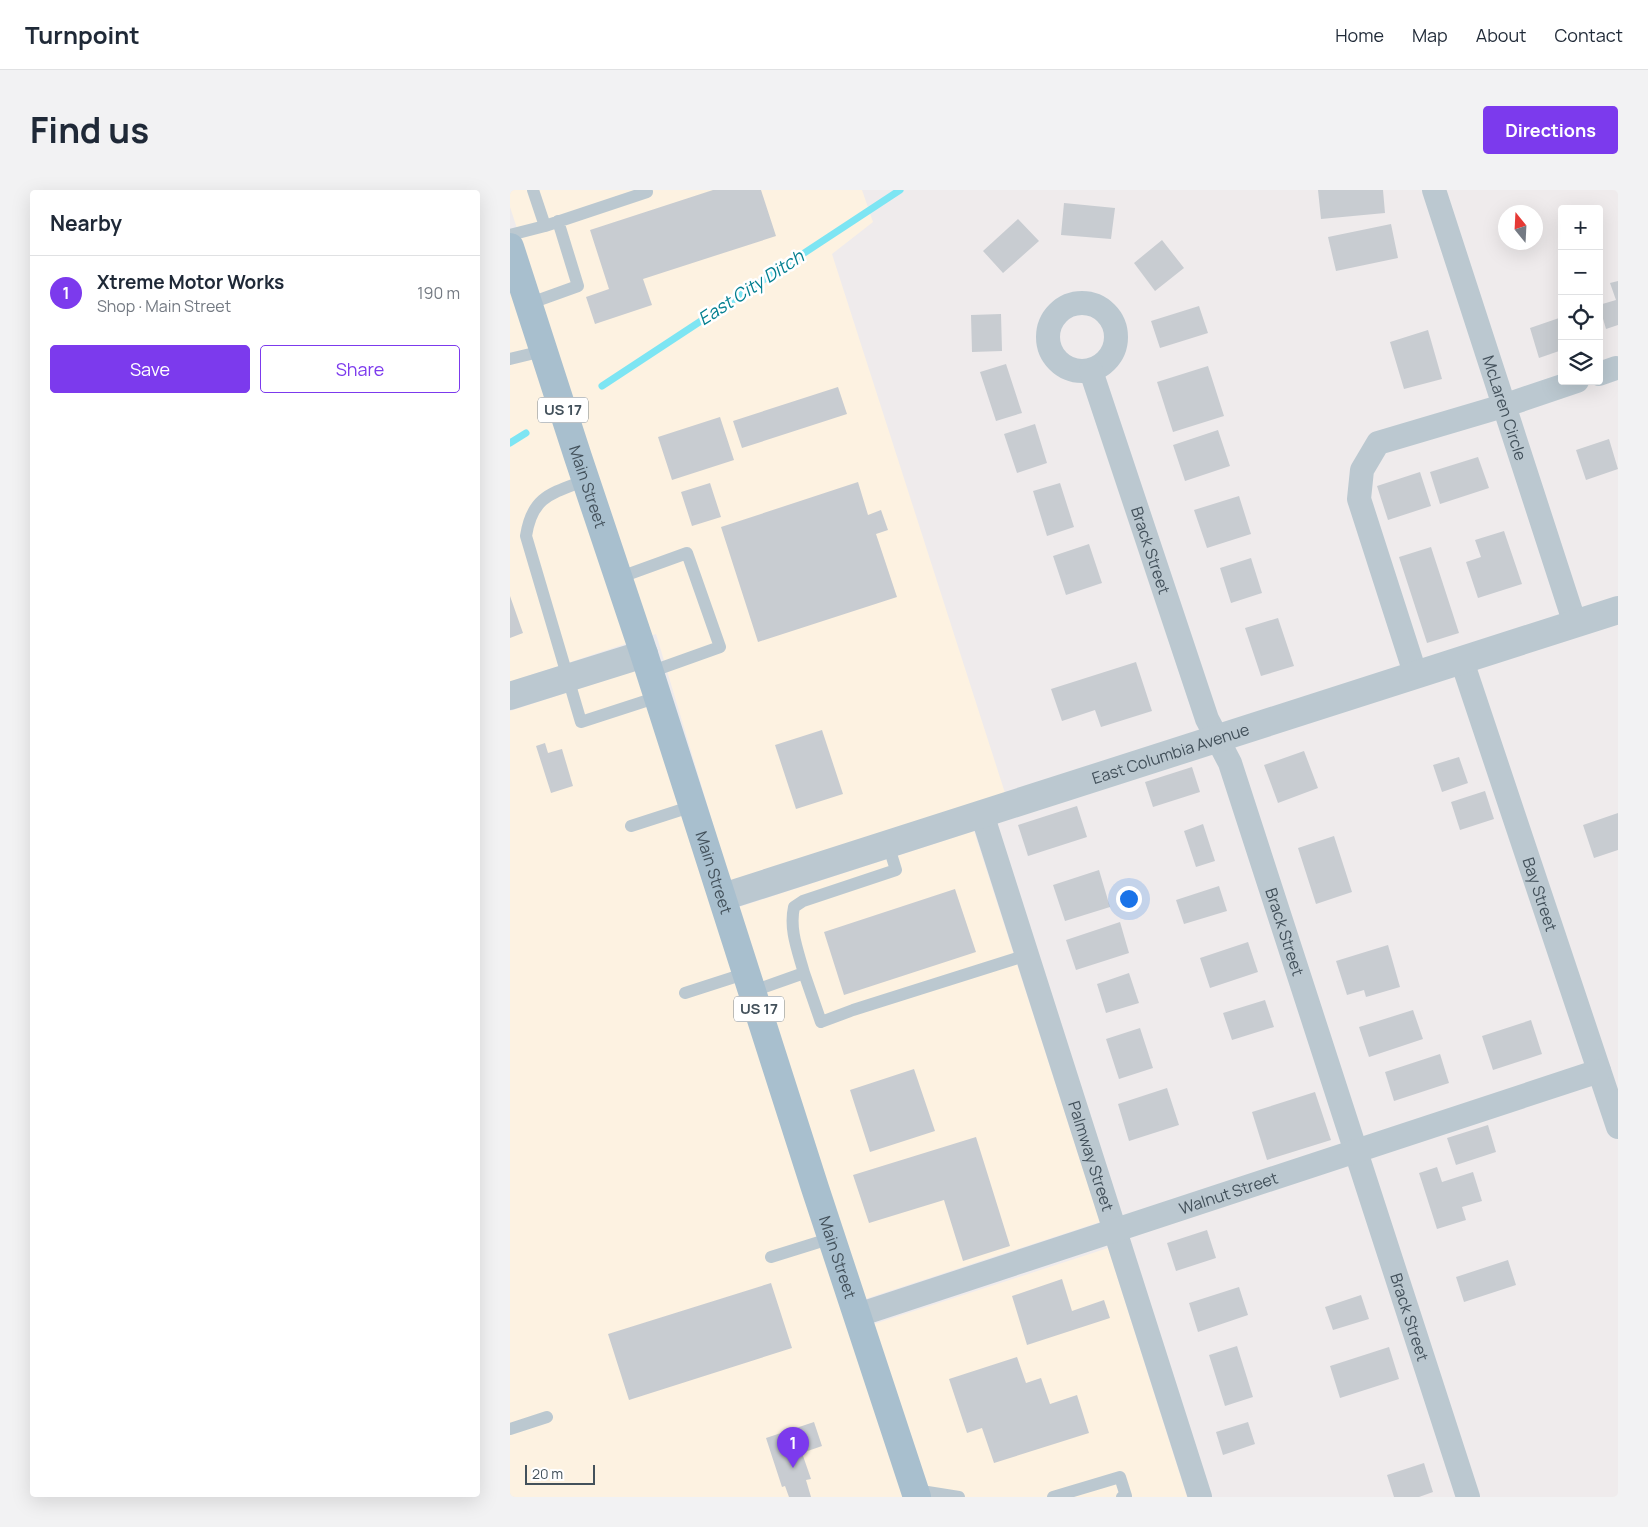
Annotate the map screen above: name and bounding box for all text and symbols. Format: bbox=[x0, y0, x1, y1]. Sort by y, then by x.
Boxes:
text: Turnpoint bbox=[25, 18, 140, 51]
text: Home bbox=[1335, 23, 1384, 47]
text: Map bbox=[1412, 23, 1448, 47]
text: About bbox=[1476, 23, 1526, 47]
text: Contact bbox=[1554, 23, 1623, 47]
text: Find us bbox=[30, 106, 149, 154]
button: Directions bbox=[1483, 106, 1618, 154]
north arrow bbox=[1498, 205, 1543, 250]
map controls bbox=[1558, 205, 1603, 385]
button: + bbox=[1558, 205, 1603, 250]
text: Nearby bbox=[50, 209, 122, 237]
water label: East City Ditch bbox=[693, 243, 809, 330]
button: − bbox=[1558, 250, 1603, 295]
text: Xtreme Motor Works bbox=[97, 269, 284, 295]
text: 1 bbox=[62, 282, 70, 304]
text: 190 m bbox=[417, 282, 460, 304]
text: Shop · Main Street bbox=[97, 295, 231, 317]
button: locate bbox=[1558, 295, 1603, 340]
button: layers bbox=[1558, 340, 1603, 385]
button: Save bbox=[50, 345, 250, 393]
button: Share bbox=[260, 345, 460, 393]
street label: McLaren Circle bbox=[1477, 352, 1532, 463]
road number: US 17 bbox=[538, 398, 588, 422]
street label: Main Street bbox=[564, 443, 612, 531]
street label: Brack Street bbox=[1126, 504, 1176, 597]
street label: East Columbia Avenue bbox=[1089, 718, 1252, 789]
street label: Main Street bbox=[690, 828, 738, 917]
street label: Bay Street bbox=[1517, 854, 1563, 934]
street label: Brack Street bbox=[1260, 885, 1309, 979]
your location bbox=[1116, 886, 1142, 912]
road number: US 17 bbox=[734, 996, 784, 1022]
street label: Palmway Street bbox=[1063, 1098, 1119, 1214]
street label: Walnut Street bbox=[1176, 1167, 1281, 1220]
street label: Main Street bbox=[814, 1213, 862, 1301]
street label: Brack Street bbox=[1385, 1270, 1434, 1364]
pin: 1 bbox=[777, 1427, 809, 1468]
scale bar bbox=[525, 1462, 595, 1485]
text: 20 m bbox=[532, 1464, 563, 1483]

